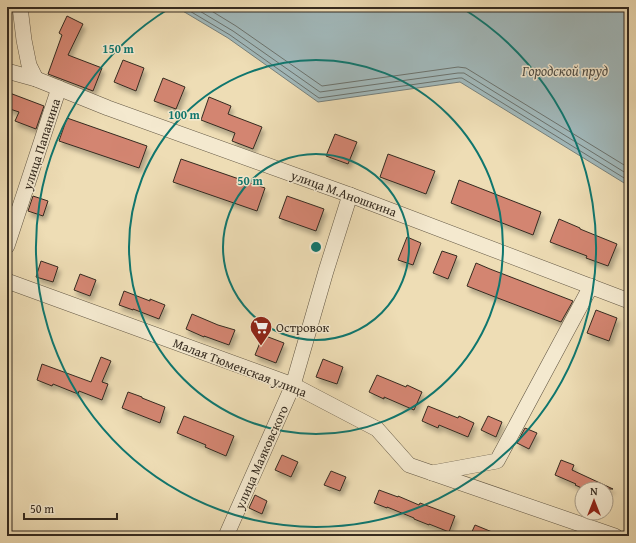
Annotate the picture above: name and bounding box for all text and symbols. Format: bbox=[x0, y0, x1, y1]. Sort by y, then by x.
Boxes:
text: 150 m bbox=[102, 40, 135, 57]
water label: Городской пруд bbox=[521, 61, 608, 81]
street label: улица Папанина bbox=[17, 95, 65, 193]
text: 100 m bbox=[168, 106, 201, 123]
street label: улица М.Аношкина bbox=[287, 165, 400, 222]
text: 50 m bbox=[237, 172, 263, 189]
centre of rings bbox=[309, 240, 323, 254]
supermarket icon: Островок bbox=[248, 314, 274, 347]
place label: Островок bbox=[276, 318, 330, 337]
street label: Малая Тюменская улица bbox=[170, 333, 310, 402]
street label: улица Маяковского bbox=[230, 402, 293, 513]
north arrow bbox=[574, 481, 614, 521]
text: N bbox=[590, 483, 598, 499]
scale bar bbox=[24, 495, 117, 521]
text: 50 m bbox=[30, 500, 54, 517]

